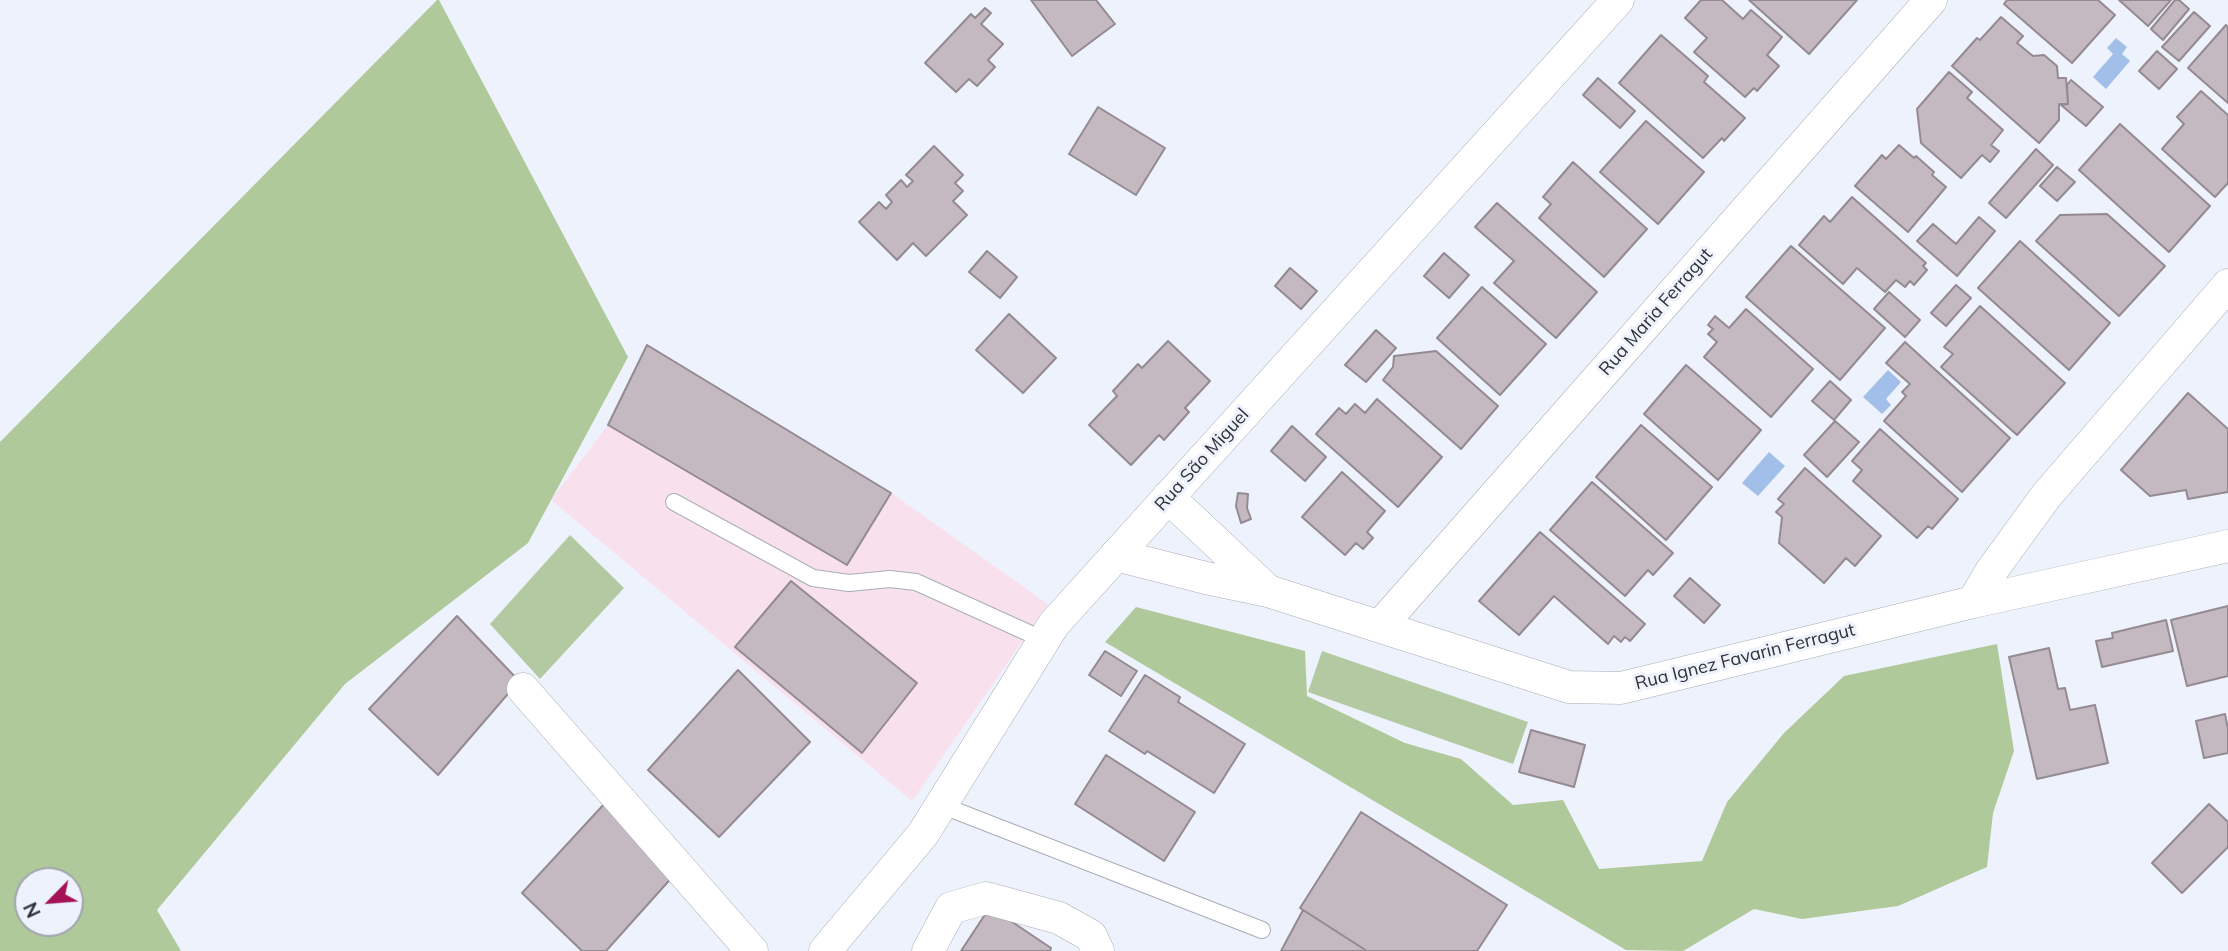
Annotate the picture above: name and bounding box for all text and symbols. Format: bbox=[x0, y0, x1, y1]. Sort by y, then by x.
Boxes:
street label: Rua Maria Ferragut bbox=[1595, 244, 1717, 380]
street label: Rua São Miguel bbox=[1150, 404, 1254, 516]
street label: Rua Ignez Favarin Ferragut bbox=[1633, 619, 1857, 695]
north arrow bbox=[14, 867, 84, 937]
text: N bbox=[18, 898, 46, 922]

